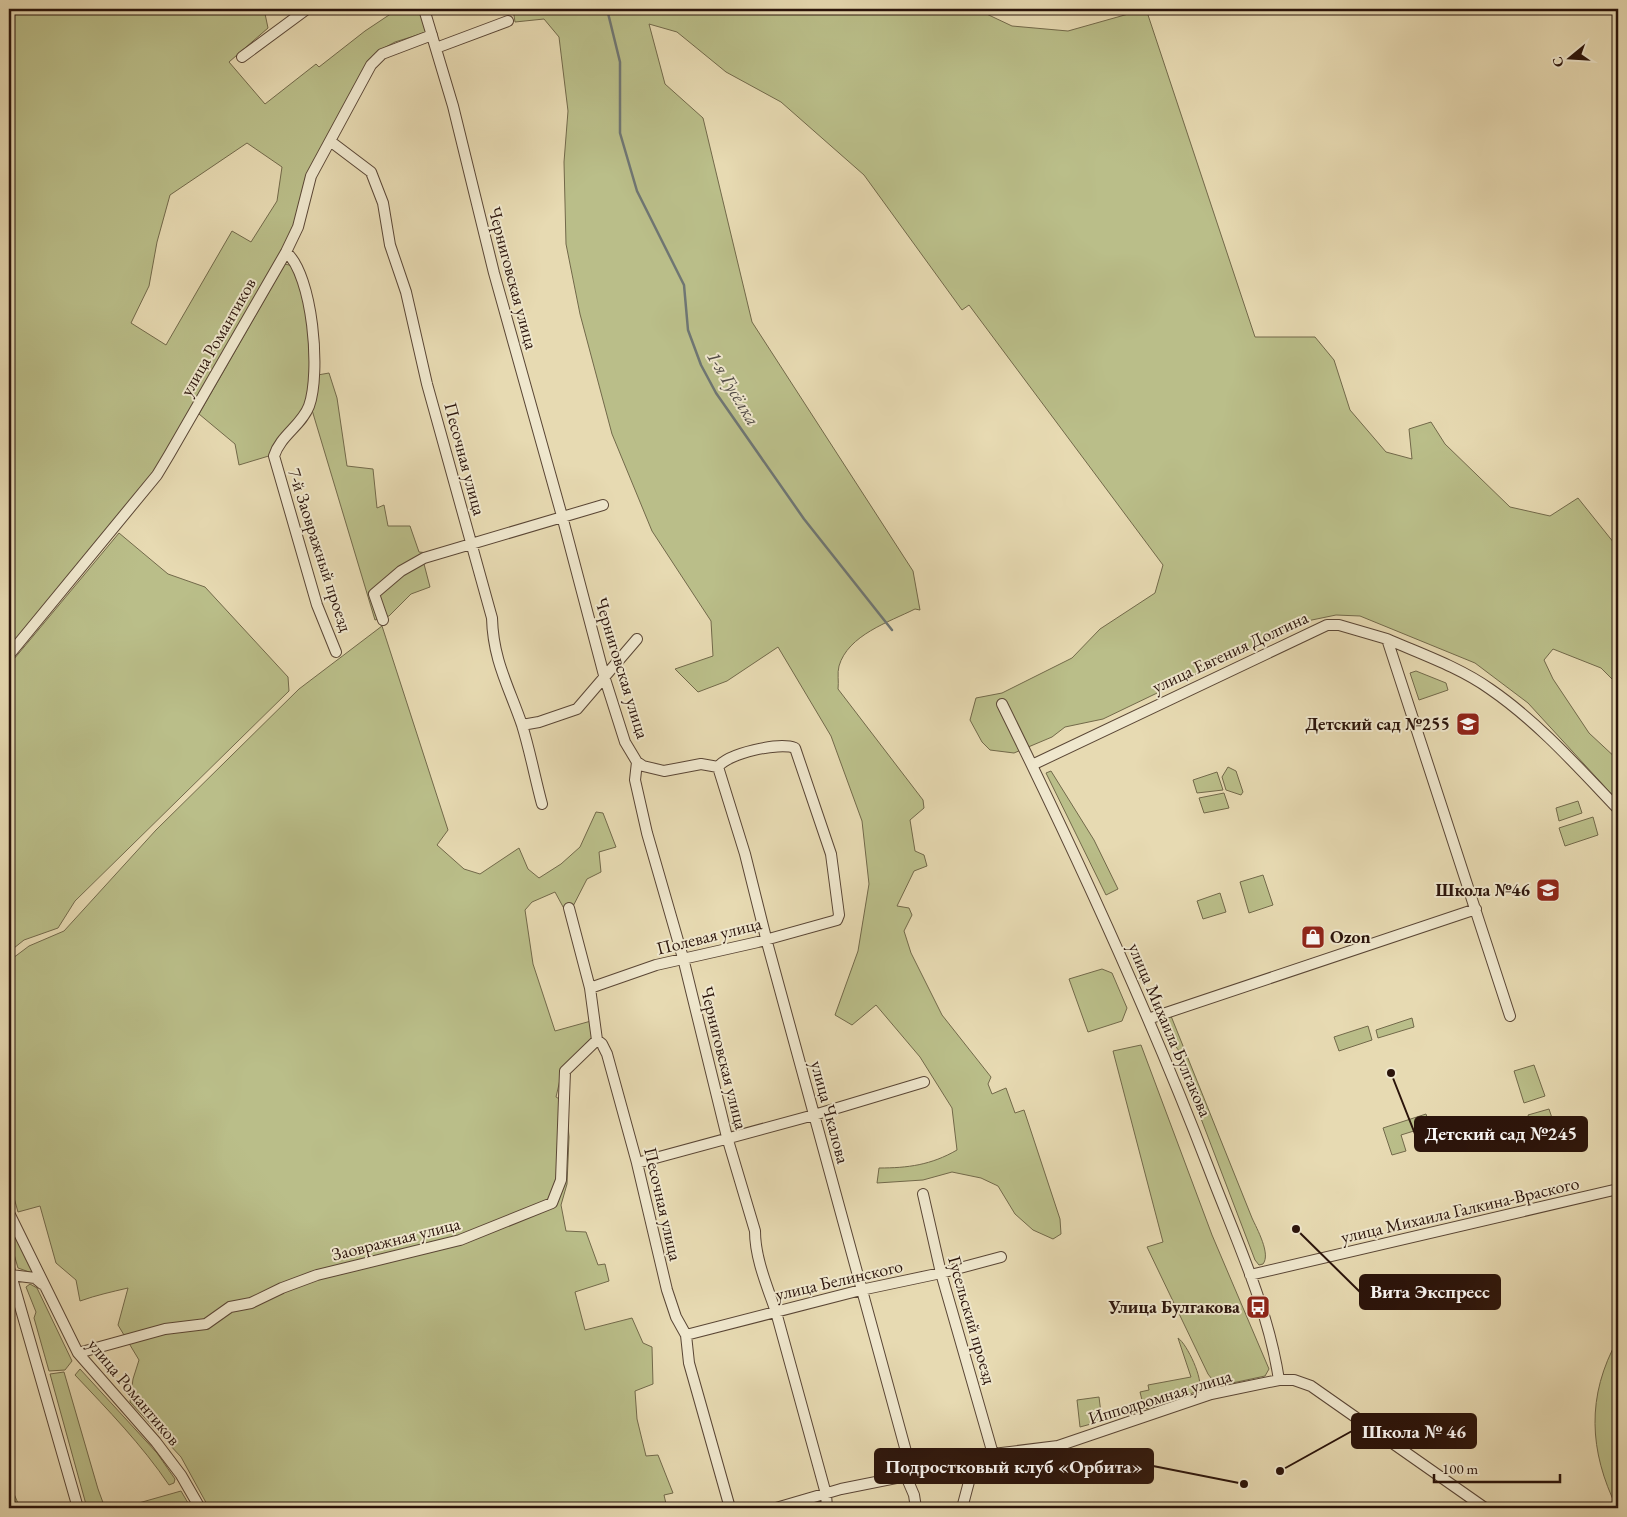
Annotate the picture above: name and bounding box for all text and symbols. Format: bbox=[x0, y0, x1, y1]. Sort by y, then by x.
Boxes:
north arrow bbox=[1544, 32, 1594, 82]
text: С bbox=[1548, 54, 1568, 70]
street label: Черниговская улица bbox=[483, 204, 544, 352]
street label: улица Романтиков bbox=[174, 273, 261, 400]
water label: 1-я Гусёлка bbox=[701, 346, 766, 430]
street label: Песочная улица bbox=[439, 400, 492, 519]
street label: 7-й Заовражный проезд bbox=[283, 465, 358, 635]
street label: Черниговская улица bbox=[590, 594, 655, 742]
street label: улица Евгения Долгина bbox=[1148, 605, 1312, 698]
school or university icon: Детский сад №255 bbox=[1455, 711, 1481, 737]
place label: Детский сад №255 bbox=[1305, 712, 1450, 735]
school or university icon: Школа №46 bbox=[1535, 877, 1561, 903]
place label: Школа №46 bbox=[1436, 878, 1530, 901]
street label: Полевая улица bbox=[654, 911, 765, 960]
shop icon: Ozon bbox=[1300, 924, 1326, 950]
place label: Ozon bbox=[1330, 925, 1371, 948]
street label: улица Михаила Булгакова bbox=[1123, 939, 1218, 1121]
street label: Черниговская улица bbox=[696, 984, 754, 1133]
street label: улица Чкалова bbox=[806, 1058, 855, 1167]
callout: Детский сад №245 bbox=[1415, 1117, 1587, 1151]
text: Детский сад №245 bbox=[1425, 1121, 1577, 1146]
street label: Песочная улица bbox=[639, 1145, 688, 1264]
street label: улица Михаила Галкина-Враского bbox=[1338, 1171, 1581, 1248]
street label: Заовражная улица bbox=[329, 1211, 463, 1266]
street label: Гусельский проезд bbox=[943, 1253, 1002, 1387]
street label: улица Белинского bbox=[773, 1254, 905, 1305]
callout: Вита Экспресс bbox=[1360, 1275, 1500, 1309]
text: Вита Экспресс bbox=[1370, 1279, 1490, 1304]
bus stop icon: Улица Булгакова bbox=[1245, 1294, 1271, 1320]
place label: Улица Булгакова bbox=[1108, 1295, 1240, 1318]
street label: улица Романтиков bbox=[83, 1333, 186, 1450]
street label: Ипподромная улица bbox=[1085, 1364, 1235, 1429]
callout: Школа № 46 bbox=[1352, 1414, 1476, 1448]
text: Школа № 46 bbox=[1362, 1419, 1466, 1444]
callout: Подростковый клуб «Орбита» bbox=[875, 1449, 1153, 1483]
scale bar bbox=[1434, 1452, 1561, 1484]
text: Подростковый клуб «Орбита» bbox=[885, 1454, 1143, 1479]
text: 100 m bbox=[1442, 1459, 1479, 1478]

